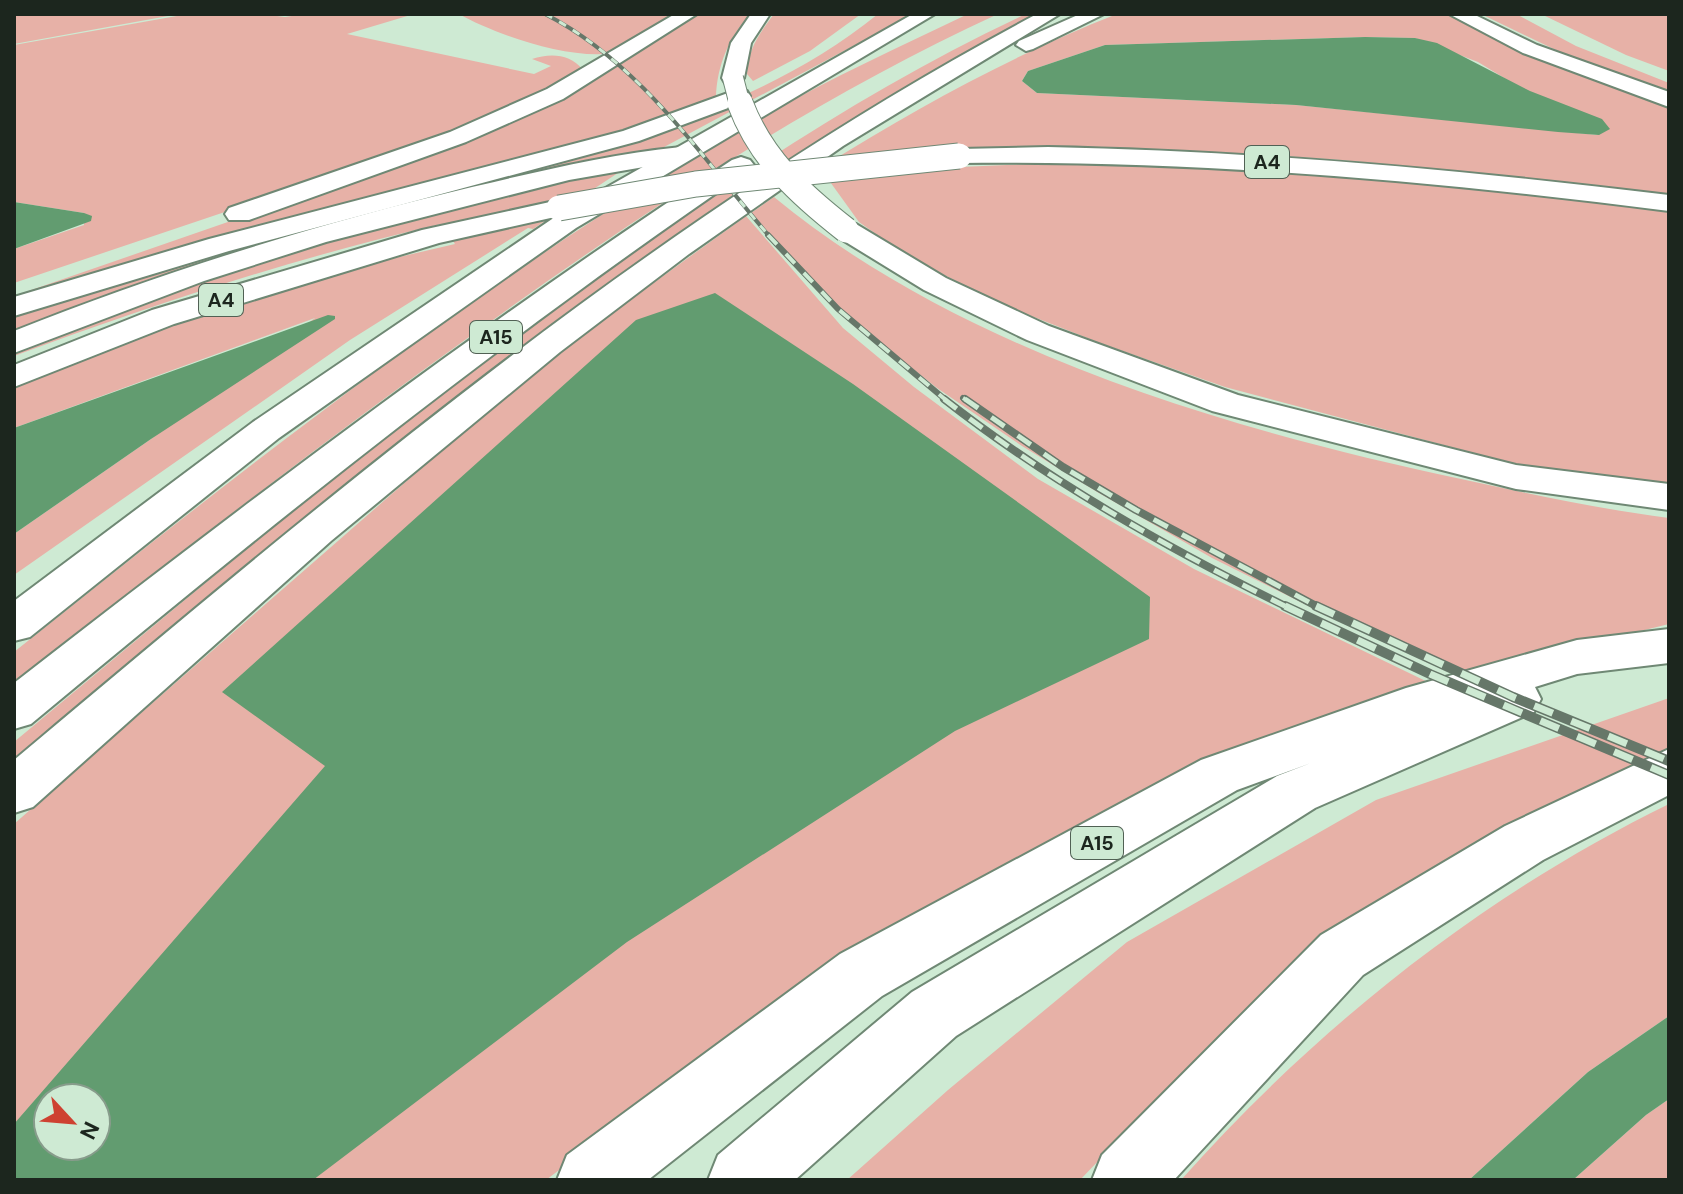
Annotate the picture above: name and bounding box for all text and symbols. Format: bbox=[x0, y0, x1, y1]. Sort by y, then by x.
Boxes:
road number: A4 bbox=[1245, 146, 1289, 178]
road number: A4 bbox=[199, 284, 243, 316]
road number: A15 bbox=[470, 321, 522, 353]
road number: A15 bbox=[1071, 827, 1123, 859]
north arrow bbox=[32, 1082, 112, 1162]
text: N bbox=[73, 1117, 106, 1144]

